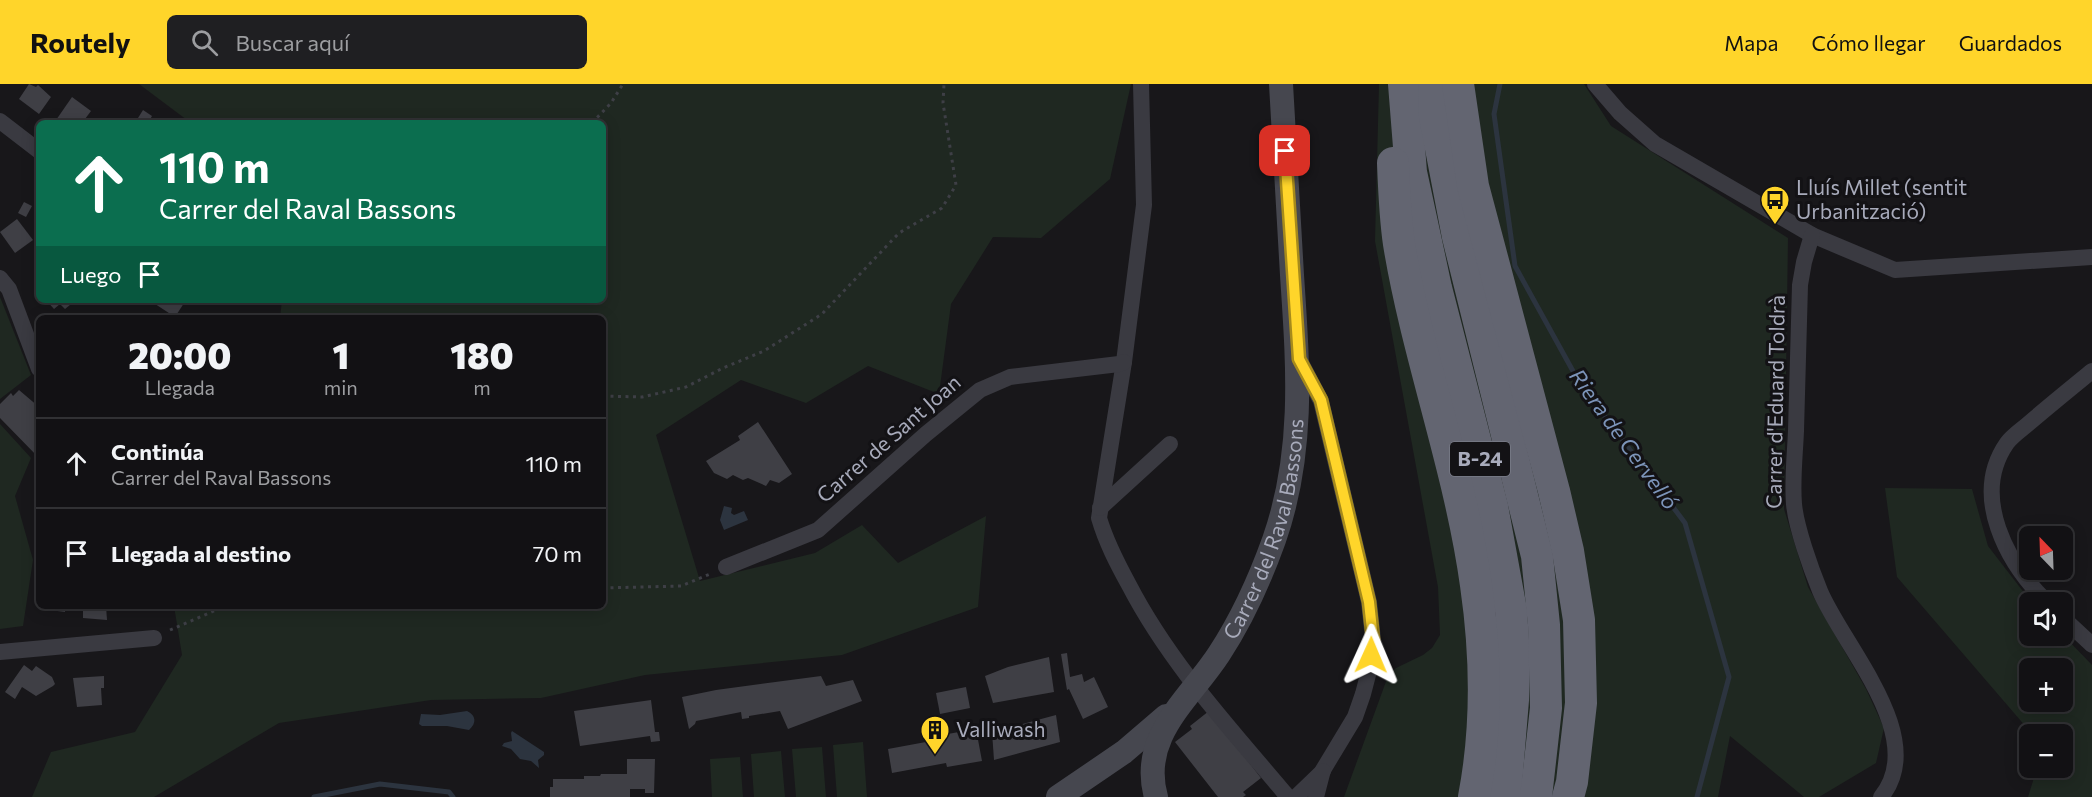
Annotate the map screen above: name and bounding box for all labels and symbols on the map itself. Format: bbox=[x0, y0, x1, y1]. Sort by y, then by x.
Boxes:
pin bbox=[1259, 125, 1310, 176]
place label: Lluís Millet (sentit Urbanització) bbox=[1796, 174, 1967, 223]
bus stop icon: Lluís Millet (sentit Urbanització) bbox=[1759, 184, 1791, 226]
street label: Carrer d'Eduard Toldrà bbox=[1760, 295, 1789, 509]
water label: Riera de Cervelló bbox=[1564, 363, 1684, 514]
street label: Carrer de Sant Joan bbox=[811, 369, 965, 507]
street label: Carrer del Raval Bassons bbox=[1217, 418, 1307, 643]
road number: B-24 bbox=[1450, 442, 1510, 476]
north arrow bbox=[2019, 526, 2073, 580]
position arrow bbox=[1339, 623, 1403, 687]
building icon: Valliwash bbox=[919, 714, 951, 756]
place label: Valliwash bbox=[956, 716, 1046, 741]

